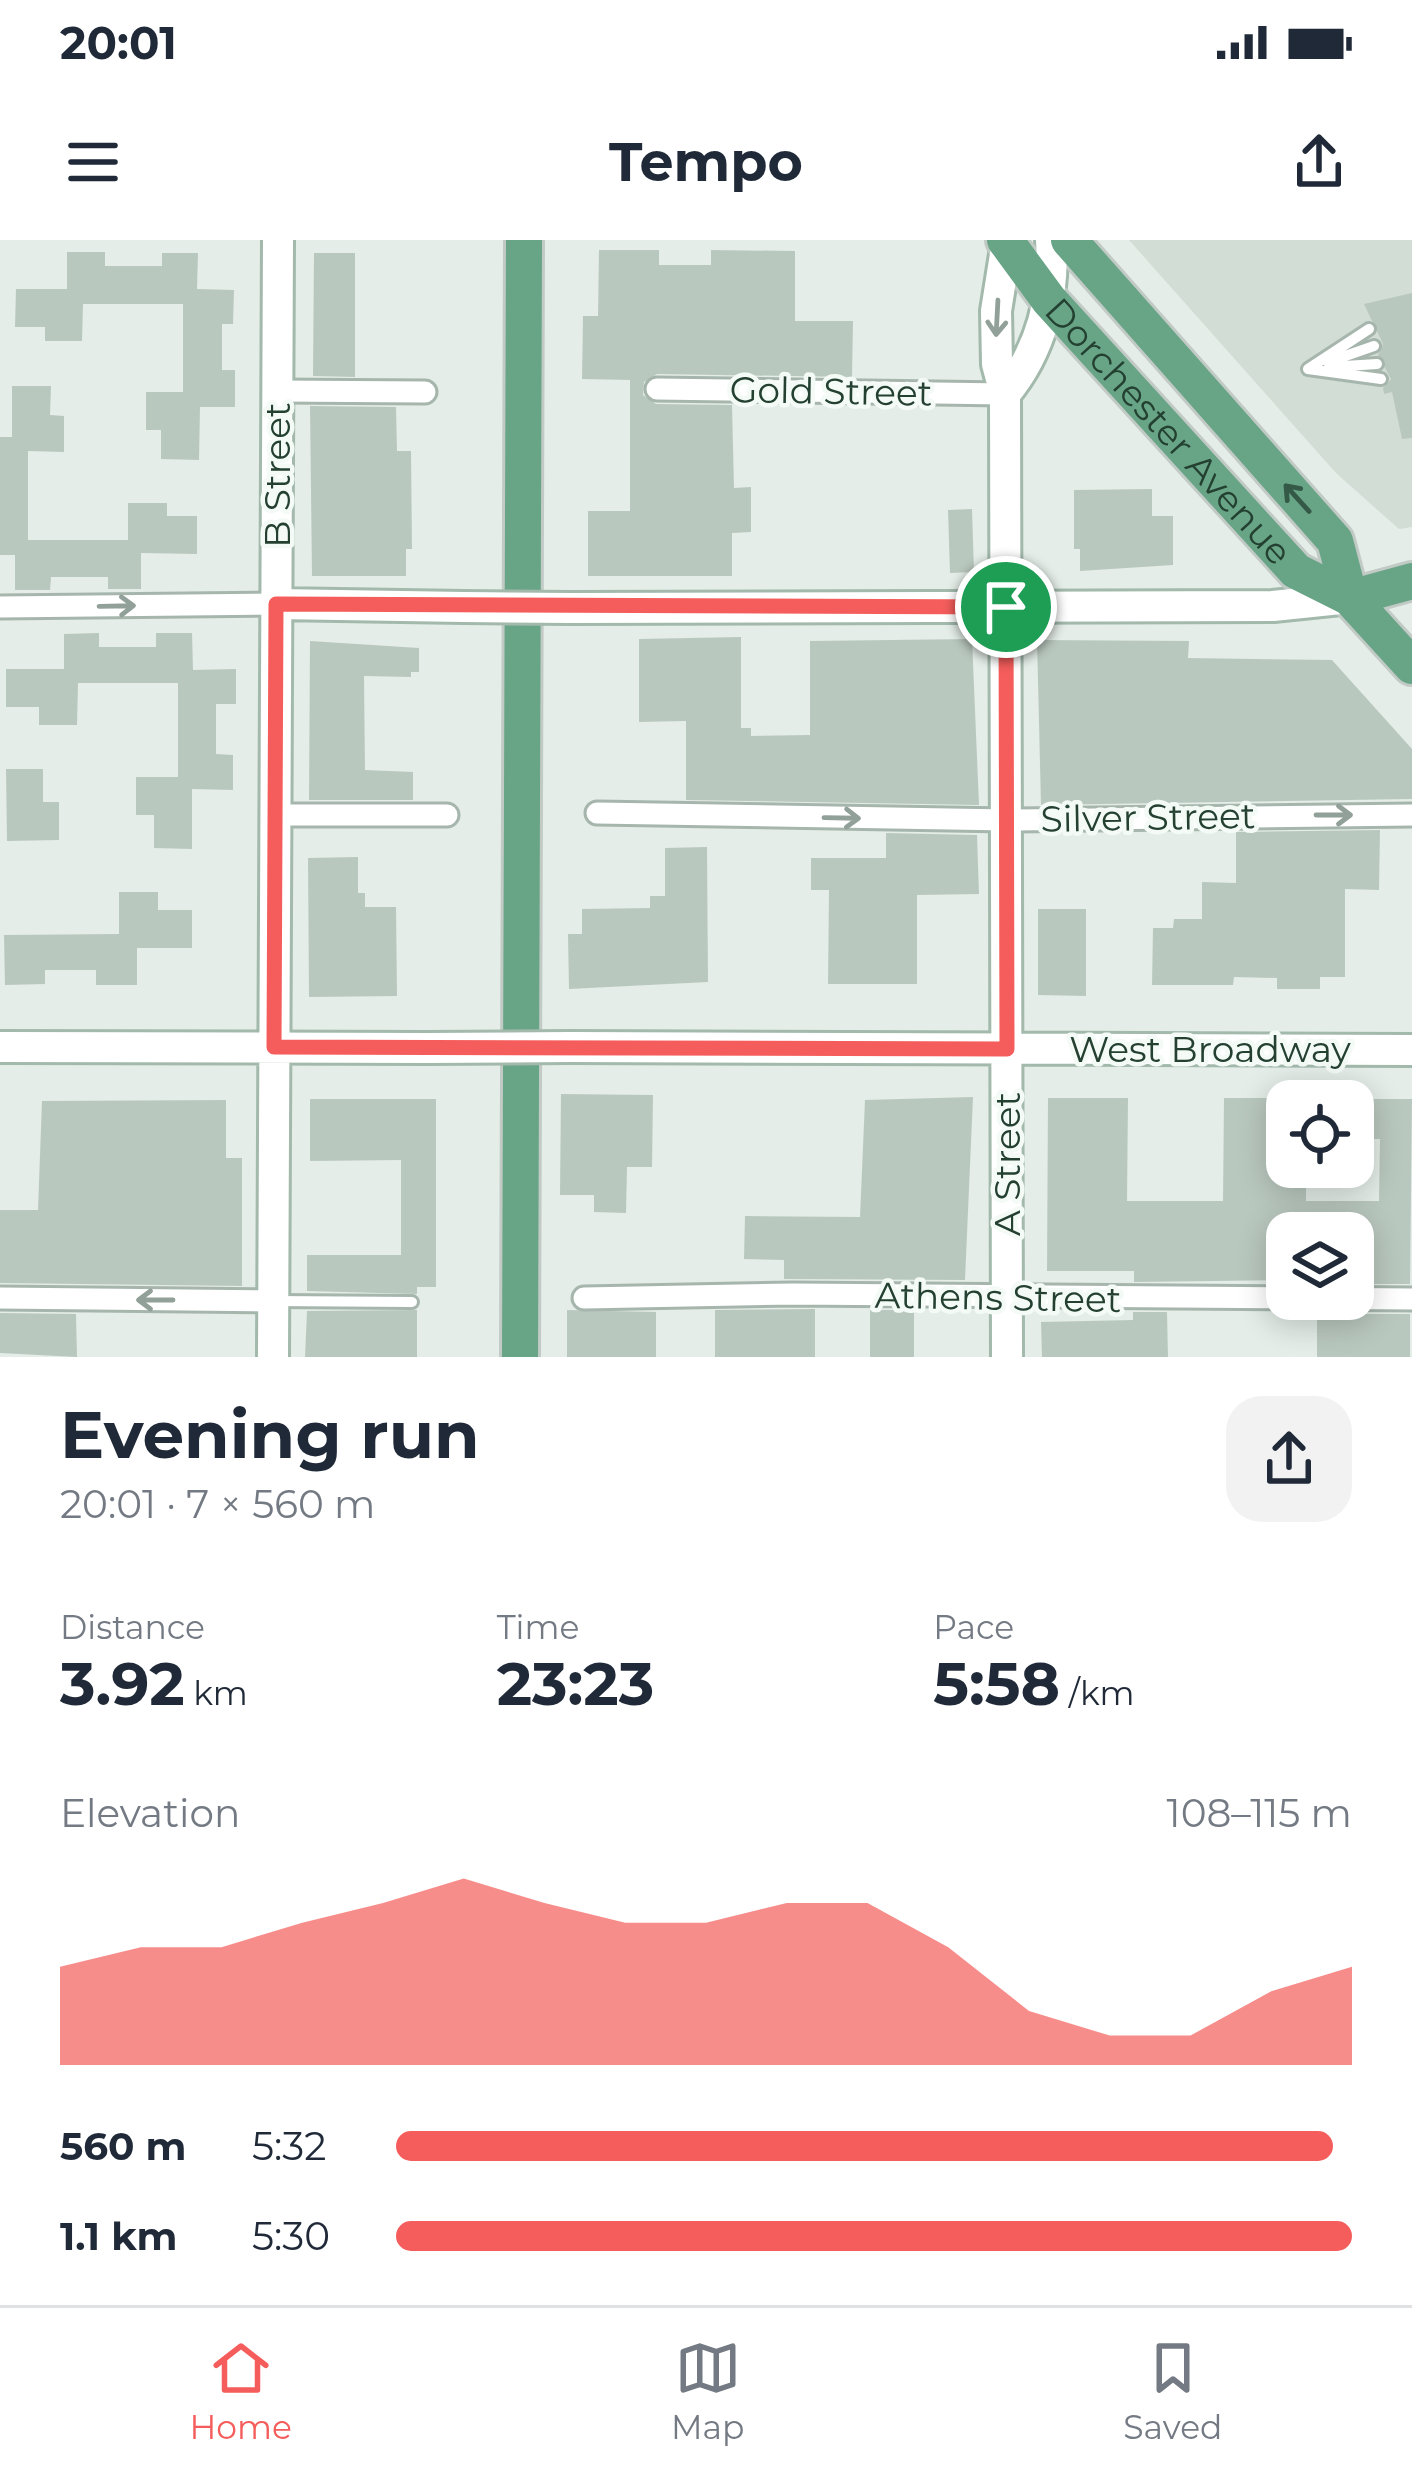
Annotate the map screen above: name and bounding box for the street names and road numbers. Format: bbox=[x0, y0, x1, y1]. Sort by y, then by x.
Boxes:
street label: Dorchester Avenue bbox=[1036, 289, 1301, 574]
street label: Gold Street bbox=[729, 367, 933, 415]
street label: B Street bbox=[255, 402, 299, 548]
street label: Silver Street bbox=[1040, 793, 1256, 841]
street label: West Broadway bbox=[1069, 1027, 1351, 1071]
street label: A Street bbox=[985, 1092, 1029, 1236]
street label: Athens Street bbox=[874, 1273, 1122, 1321]

